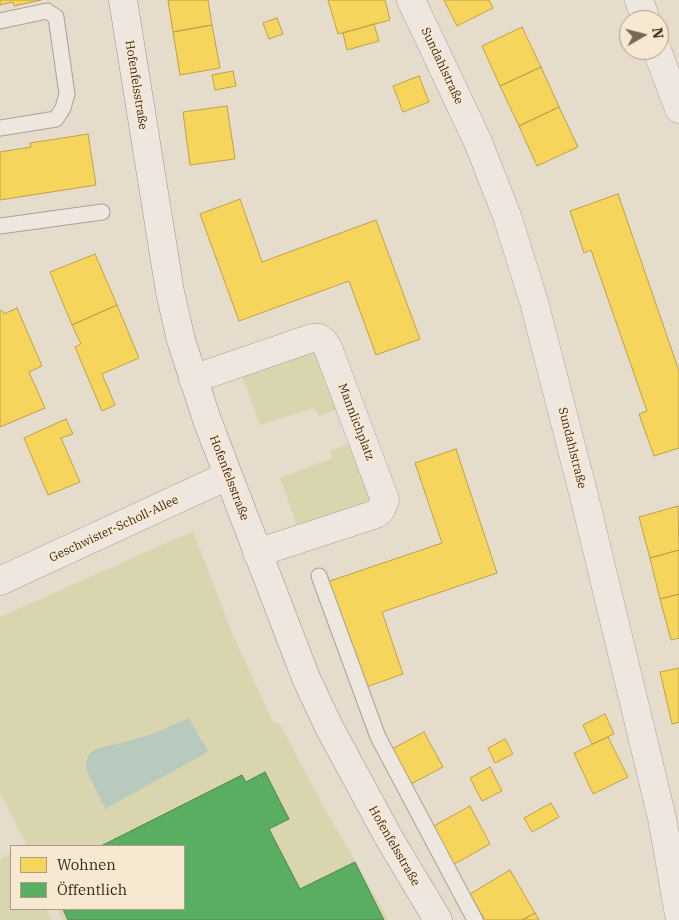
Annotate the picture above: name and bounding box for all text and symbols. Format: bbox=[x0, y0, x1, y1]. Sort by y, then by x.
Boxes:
north arrow bbox=[619, 10, 669, 60]
street label: Sundahlstraße bbox=[418, 25, 466, 107]
text: N bbox=[648, 26, 668, 40]
street label: Hofenfelsstraße bbox=[122, 39, 150, 131]
street label: Mannlichplatz bbox=[335, 382, 377, 462]
street label: Sundahlstraße bbox=[555, 406, 589, 490]
street label: Hofenfelsstraße bbox=[206, 433, 252, 523]
street label: Geschwister-Scholl-Allee bbox=[47, 493, 181, 565]
street label: Hofenfelsstraße bbox=[365, 803, 423, 889]
legend bbox=[10, 845, 185, 910]
text: Wohnen bbox=[57, 855, 116, 874]
text: Öffentlich bbox=[57, 880, 127, 899]

